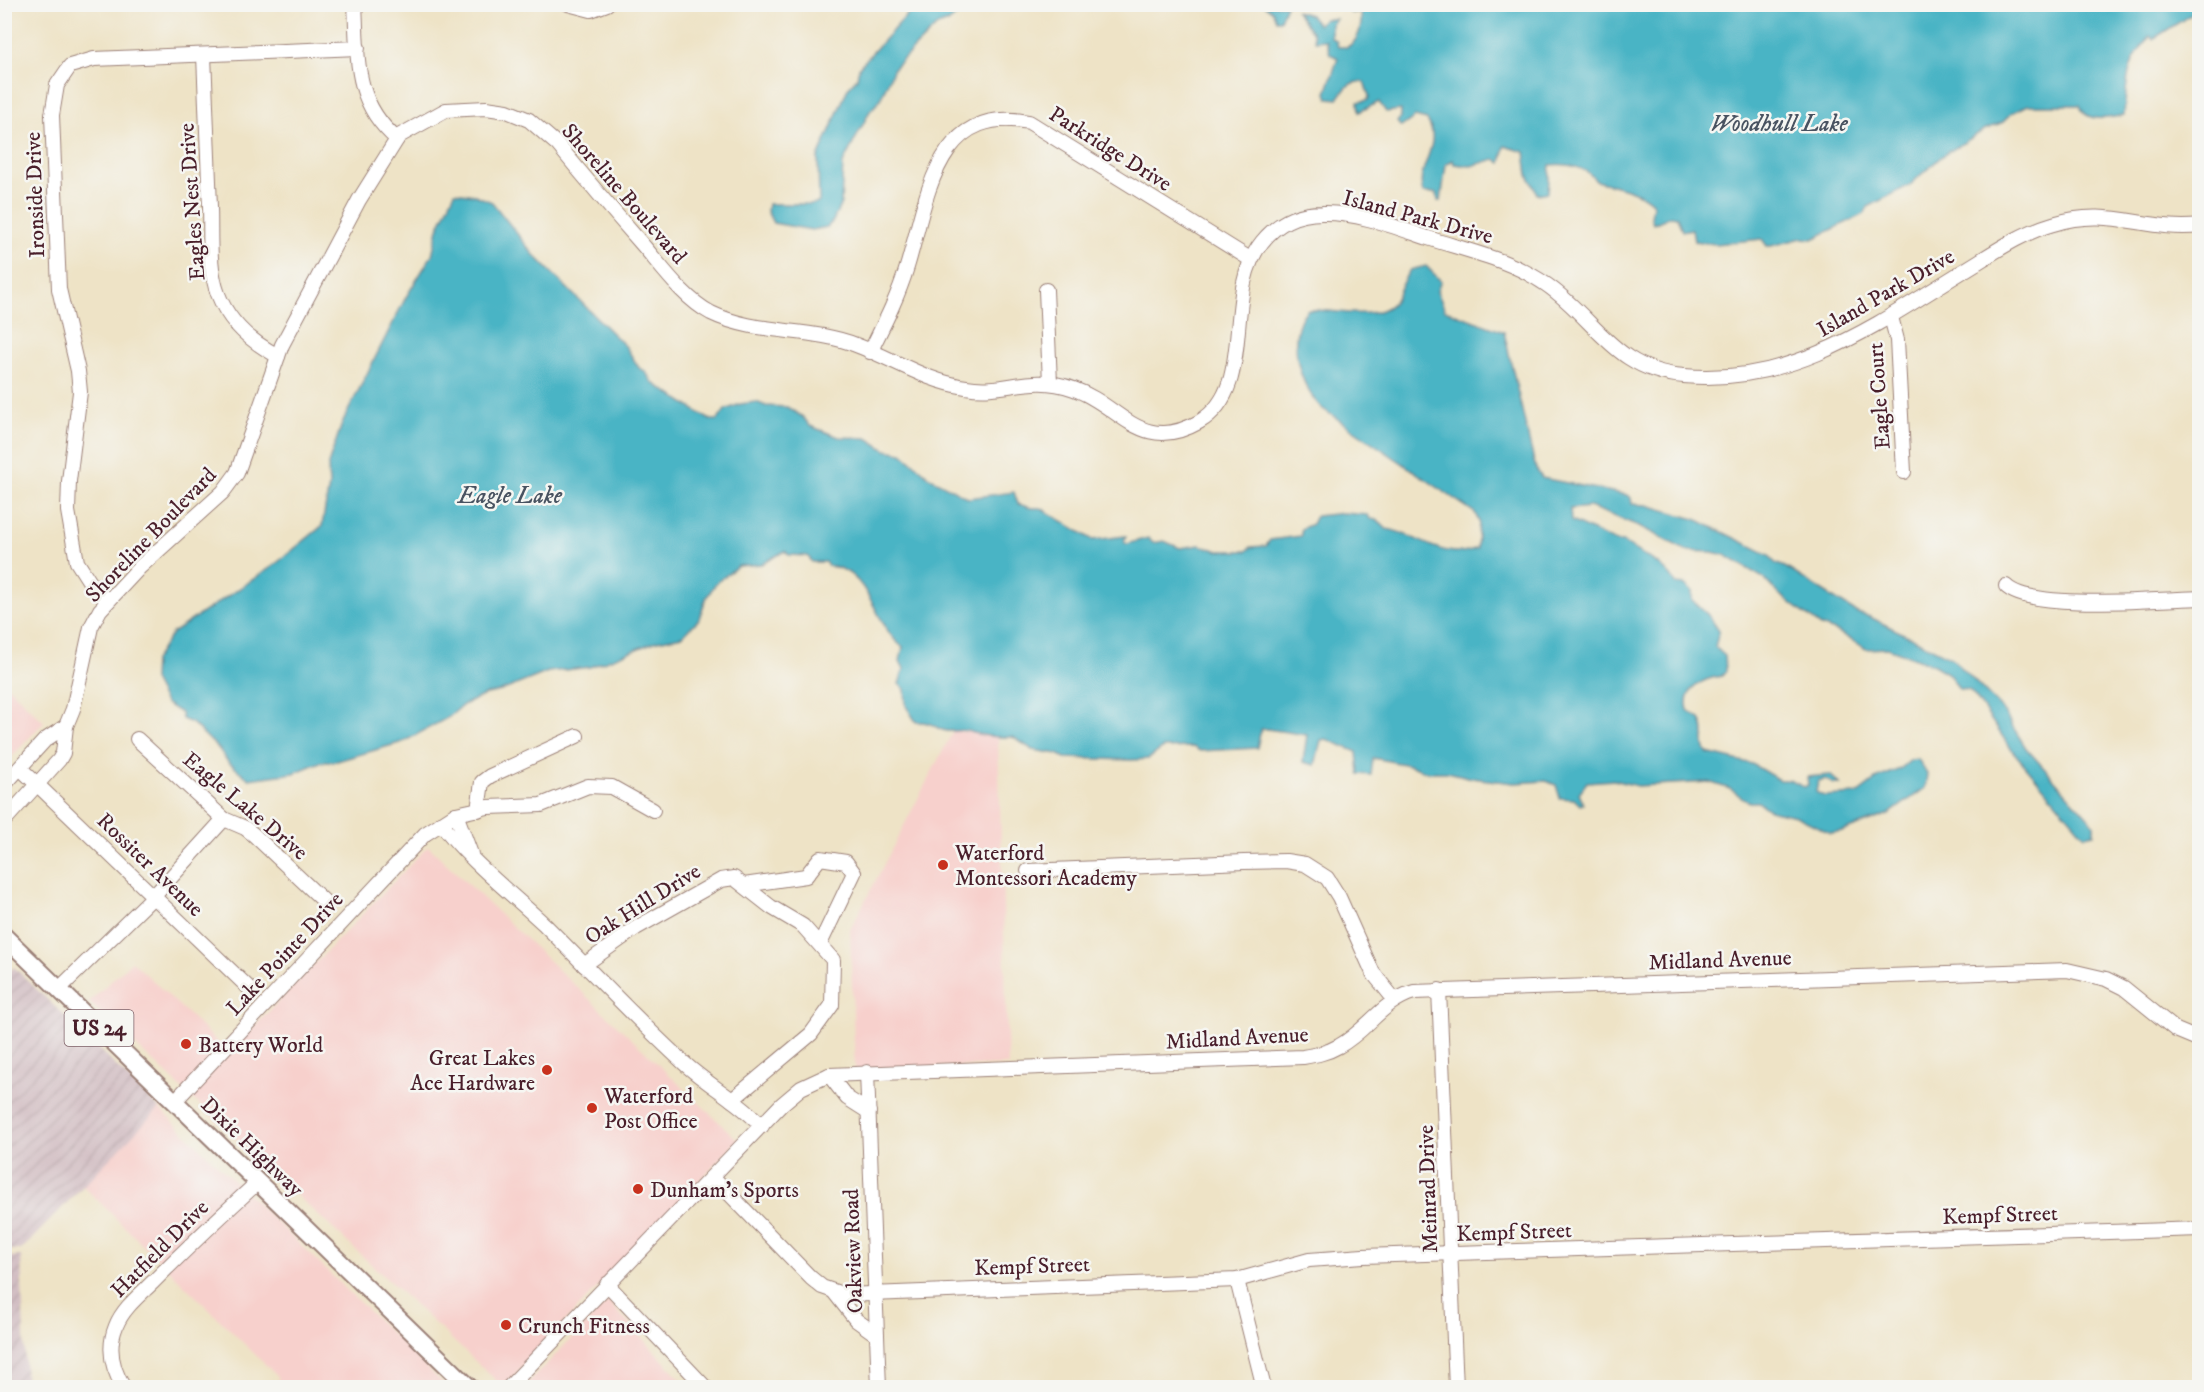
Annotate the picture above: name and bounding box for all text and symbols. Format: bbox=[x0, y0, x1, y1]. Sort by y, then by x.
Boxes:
street label: Parkridge Drive bbox=[1044, 101, 1176, 198]
water label: Woodhull Lake bbox=[1710, 109, 1849, 139]
street label: Shoreline Boulevard bbox=[555, 118, 692, 270]
street label: Eagles Nest Drive bbox=[174, 122, 211, 282]
street label: Ironside Drive bbox=[20, 131, 51, 259]
street label: Island Park Drive bbox=[1340, 184, 1496, 250]
street label: Island Park Drive bbox=[1812, 243, 1959, 344]
street label: Eagle Court bbox=[1862, 341, 1897, 450]
street label: Shoreline Boulevard bbox=[80, 462, 222, 608]
water label: Eagle Lake bbox=[456, 481, 563, 511]
street label: Eagle Lake Drive bbox=[177, 746, 313, 866]
street label: Rossiter Avenue bbox=[91, 807, 209, 923]
place label: Waterford Montessori Academy bbox=[954, 840, 1137, 892]
street label: Oak Hill Drive bbox=[580, 858, 706, 951]
marker: Waterford Montessori Academy bbox=[936, 858, 950, 872]
street label: Lake Pointe Drive bbox=[221, 886, 349, 1022]
street label: Midland Avenue bbox=[1648, 945, 1792, 976]
road number: US 24 bbox=[64, 1010, 134, 1046]
street label: Midland Avenue bbox=[1165, 1021, 1309, 1056]
place label: Battery World bbox=[198, 1032, 323, 1059]
marker: Battery World bbox=[179, 1037, 193, 1051]
place label: Great Lakes Ace Hardware bbox=[410, 1045, 535, 1097]
marker: Great Lakes Ace Hardware bbox=[540, 1063, 554, 1077]
place label: Waterford Post Office bbox=[603, 1083, 698, 1135]
street label: Dixie Highway bbox=[195, 1091, 309, 1203]
marker: Waterford Post Office bbox=[585, 1101, 599, 1115]
street label: Meinrad Drive bbox=[1413, 1124, 1444, 1254]
place label: Dunham's Sports bbox=[650, 1177, 799, 1204]
marker: Dunham's Sports bbox=[631, 1182, 645, 1196]
street label: Oakview Road bbox=[838, 1188, 869, 1314]
street label: Hatfield Drive bbox=[105, 1194, 215, 1304]
street label: Kempf Street bbox=[1942, 1200, 2058, 1231]
street label: Kempf Street bbox=[1456, 1217, 1572, 1248]
street label: Kempf Street bbox=[974, 1251, 1090, 1282]
place label: Crunch Fitness bbox=[518, 1313, 650, 1340]
marker: Crunch Fitness bbox=[499, 1318, 513, 1332]

